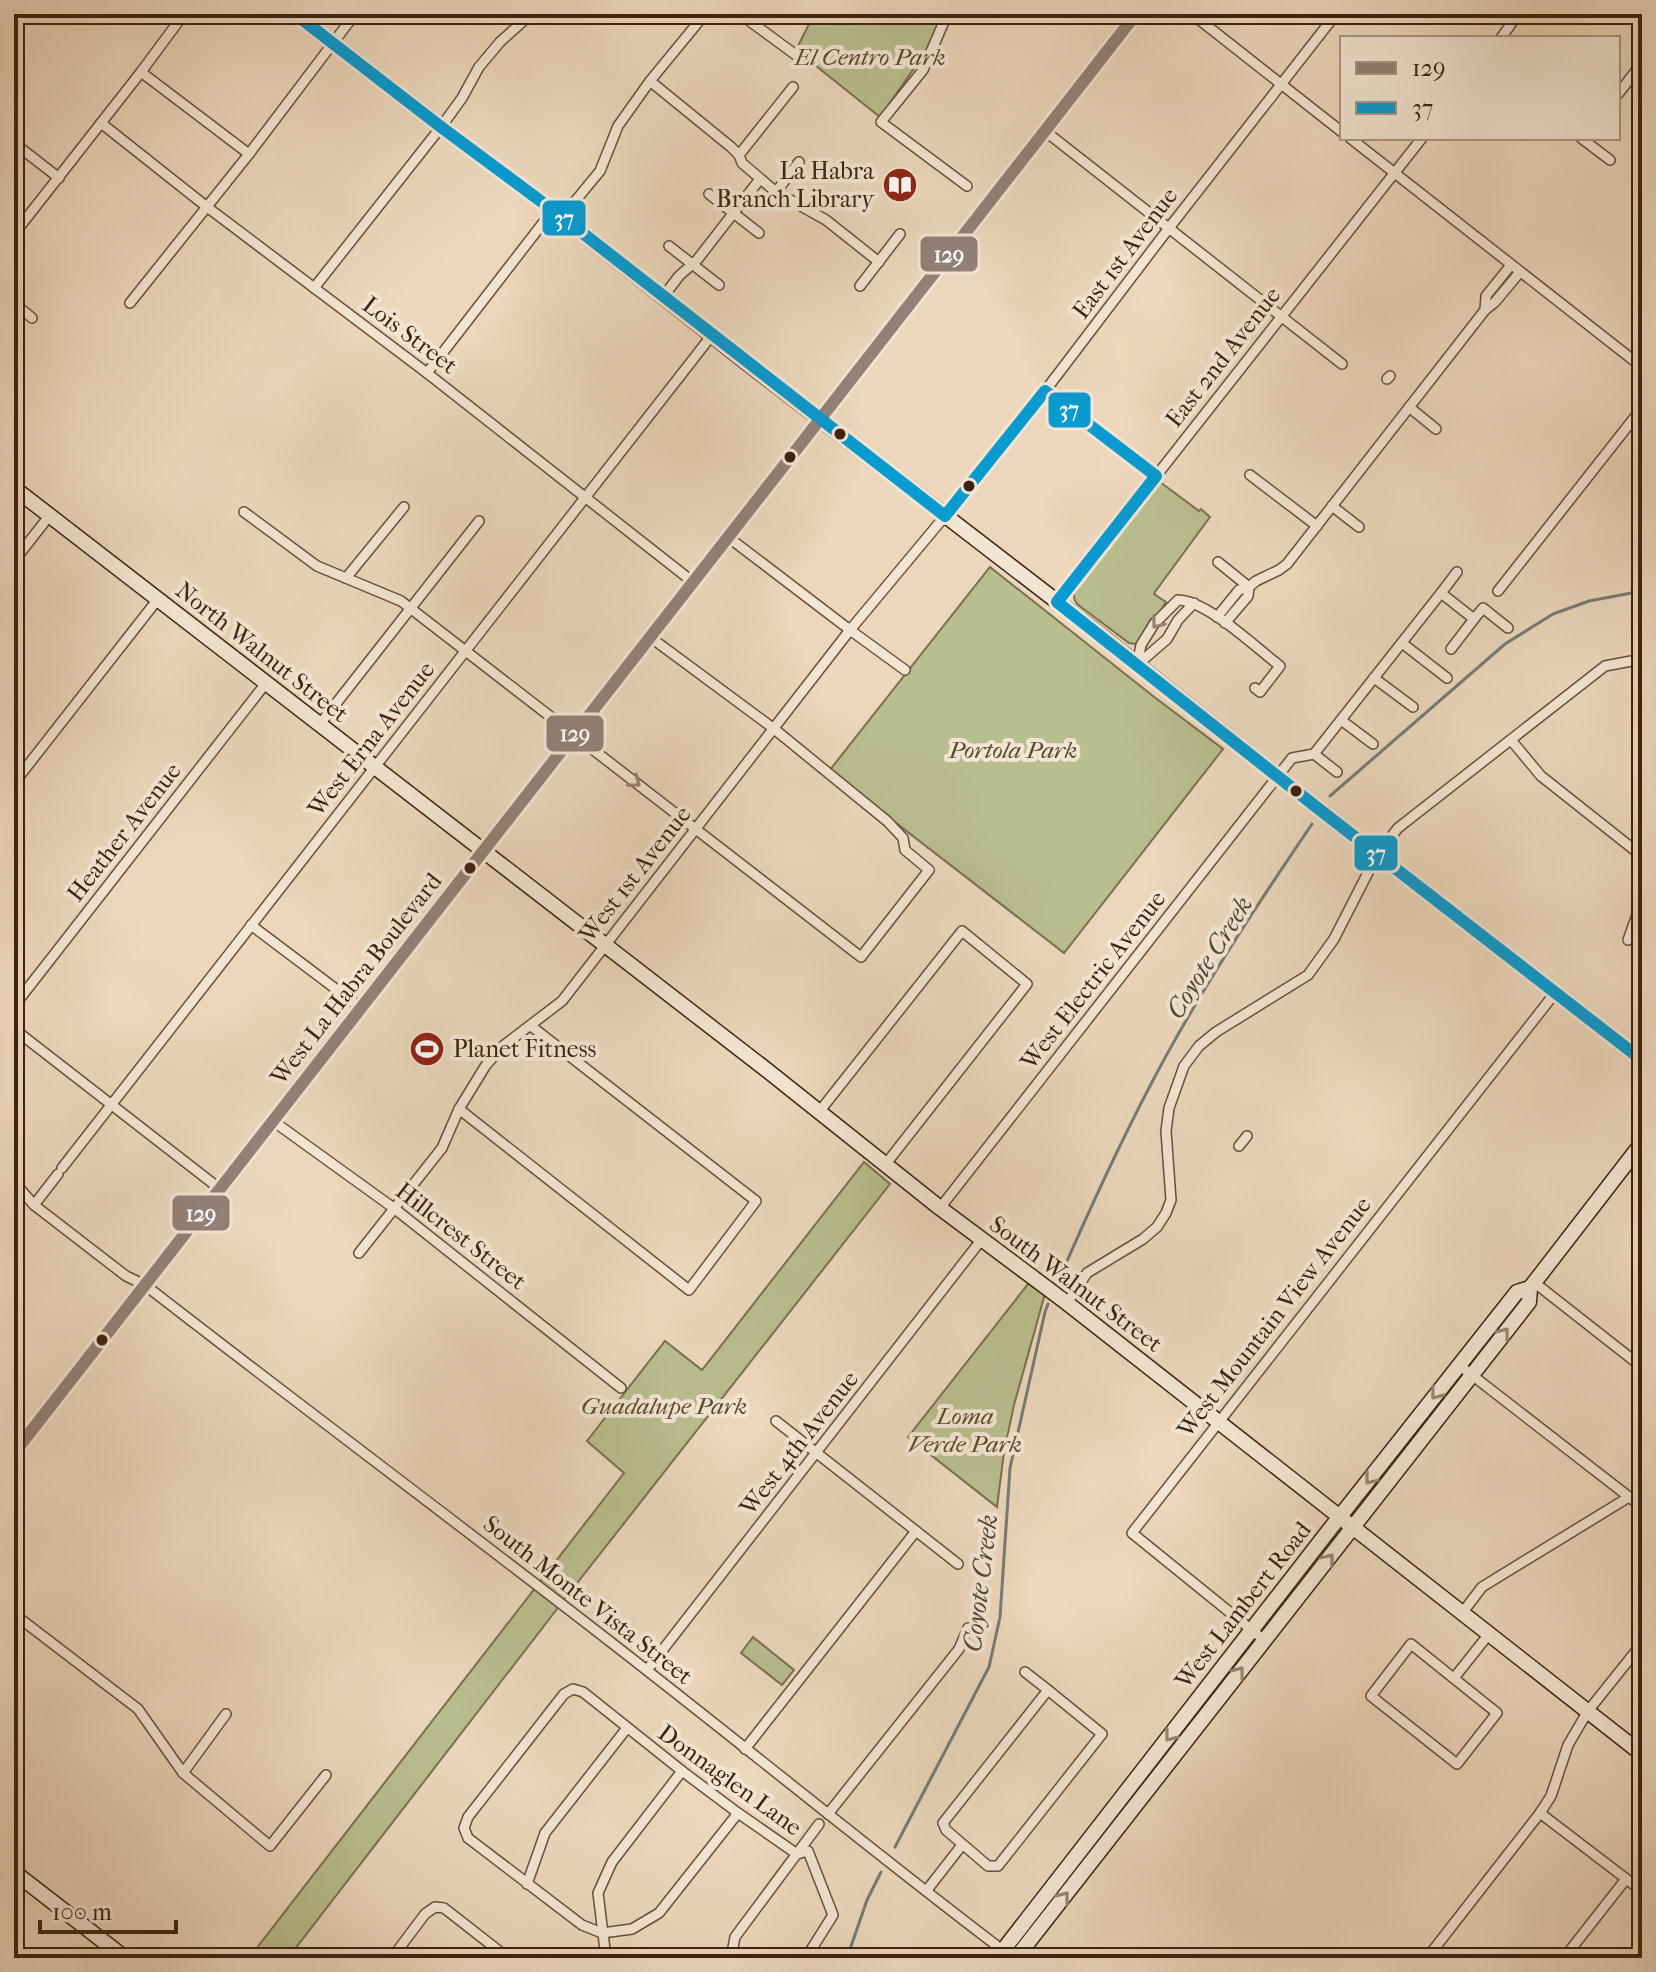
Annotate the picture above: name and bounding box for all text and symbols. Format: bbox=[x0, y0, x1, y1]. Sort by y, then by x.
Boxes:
legend bbox=[1340, 36, 1620, 140]
park label: El Centro Park bbox=[792, 43, 946, 71]
text: 129 bbox=[1412, 54, 1446, 82]
text: 37 bbox=[1412, 94, 1433, 122]
place label: La Habra Branch Library bbox=[716, 157, 875, 213]
library icon: La Habra Branch Library bbox=[881, 166, 919, 204]
street label: East 1st Avenue bbox=[1067, 182, 1183, 324]
line badge: 37 bbox=[541, 199, 587, 237]
text: 37 bbox=[554, 206, 574, 232]
line badge: 129 bbox=[919, 235, 979, 273]
text: 129 bbox=[934, 242, 964, 268]
street label: East 2nd Avenue bbox=[1160, 281, 1286, 433]
street label: Lois Street bbox=[357, 290, 463, 380]
line badge: 37 bbox=[1047, 391, 1092, 429]
text: 37 bbox=[1059, 397, 1079, 423]
unlabelled marker bbox=[832, 426, 848, 442]
unlabelled marker bbox=[782, 449, 798, 465]
unlabelled marker bbox=[961, 478, 977, 494]
street label: North Walnut Street bbox=[170, 576, 354, 728]
one-way arrow bbox=[1153, 614, 1167, 629]
street label: West Erna Avenue bbox=[301, 656, 440, 823]
line badge: 129 bbox=[545, 714, 605, 753]
text: 129 bbox=[560, 721, 590, 747]
park label: Portola Park bbox=[948, 736, 1077, 764]
street label: Heather Avenue bbox=[61, 757, 187, 907]
one-way arrow bbox=[626, 772, 640, 786]
unlabelled marker bbox=[1288, 783, 1304, 799]
street label: West 1st Avenue bbox=[573, 800, 697, 948]
line badge: 37 bbox=[1353, 834, 1399, 872]
text: 37 bbox=[1366, 841, 1386, 867]
unlabelled marker bbox=[462, 860, 478, 876]
street label: West La Habra Boulevard bbox=[264, 867, 448, 1091]
street label: West Electric Avenue bbox=[1014, 885, 1171, 1076]
water label: Coyote Creek bbox=[1160, 890, 1259, 1024]
sports icon: Planet Fitness bbox=[408, 1030, 446, 1068]
place label: Planet Fitness bbox=[453, 1035, 597, 1063]
street label: Hillcrest Street bbox=[390, 1176, 532, 1296]
street label: West Mountain View Avenue bbox=[1171, 1191, 1377, 1444]
line badge: 129 bbox=[171, 1194, 231, 1232]
text: 129 bbox=[186, 1201, 216, 1227]
street label: South Walnut Street bbox=[984, 1210, 1168, 1358]
one-way arrow bbox=[1495, 1327, 1509, 1342]
unlabelled marker bbox=[94, 1332, 110, 1348]
street label: West 4th Avenue bbox=[733, 1365, 864, 1521]
one-way arrow bbox=[1432, 1385, 1446, 1400]
park label: Guadalupe Park bbox=[581, 1392, 747, 1420]
park label: Loma Verde Park bbox=[908, 1402, 1022, 1458]
one-way arrow bbox=[1366, 1470, 1380, 1485]
street label: South Monte Vista Street bbox=[478, 1510, 698, 1691]
water label: Coyote Creek bbox=[957, 1513, 1004, 1654]
street label: West Lambert Road bbox=[1169, 1515, 1317, 1695]
one-way arrow bbox=[1319, 1553, 1333, 1568]
one-way arrow bbox=[1229, 1666, 1243, 1681]
street label: Donnaglen Lane bbox=[653, 1718, 807, 1842]
one-way arrow bbox=[1165, 1727, 1179, 1742]
scale bar bbox=[40, 1884, 176, 1934]
one-way arrow bbox=[1054, 1891, 1068, 1906]
text: 100 m bbox=[52, 1898, 112, 1926]

